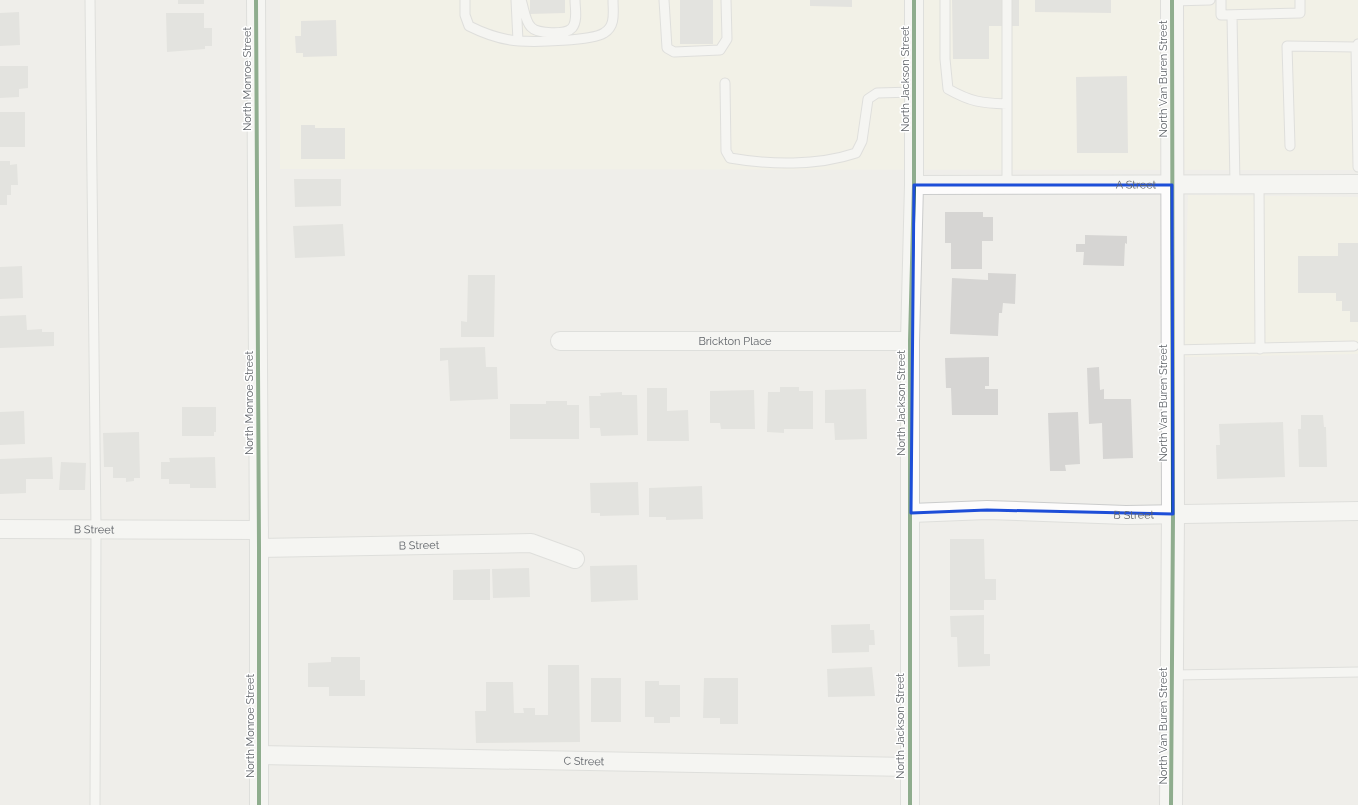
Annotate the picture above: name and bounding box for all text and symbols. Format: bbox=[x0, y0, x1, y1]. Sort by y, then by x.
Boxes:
street label: North Van Buren Street bbox=[1157, 20, 1170, 138]
street label: North Jackson Street bbox=[899, 26, 912, 132]
street label: North Monroe Street bbox=[241, 27, 254, 131]
street label: A Street bbox=[1116, 178, 1157, 191]
street label: Brickton Place bbox=[698, 335, 772, 348]
street label: North Van Buren Street bbox=[1157, 344, 1170, 462]
street label: North Jackson Street bbox=[895, 350, 908, 456]
street label: North Monroe Street bbox=[243, 351, 256, 455]
street label: B Street bbox=[1113, 508, 1155, 522]
street label: B Street bbox=[74, 523, 115, 536]
street label: B Street bbox=[399, 538, 440, 552]
street label: North Van Buren Street bbox=[1157, 667, 1170, 785]
street label: North Jackson Street bbox=[894, 673, 907, 779]
street label: North Monroe Street bbox=[244, 674, 257, 778]
street label: C Street bbox=[563, 754, 605, 768]

